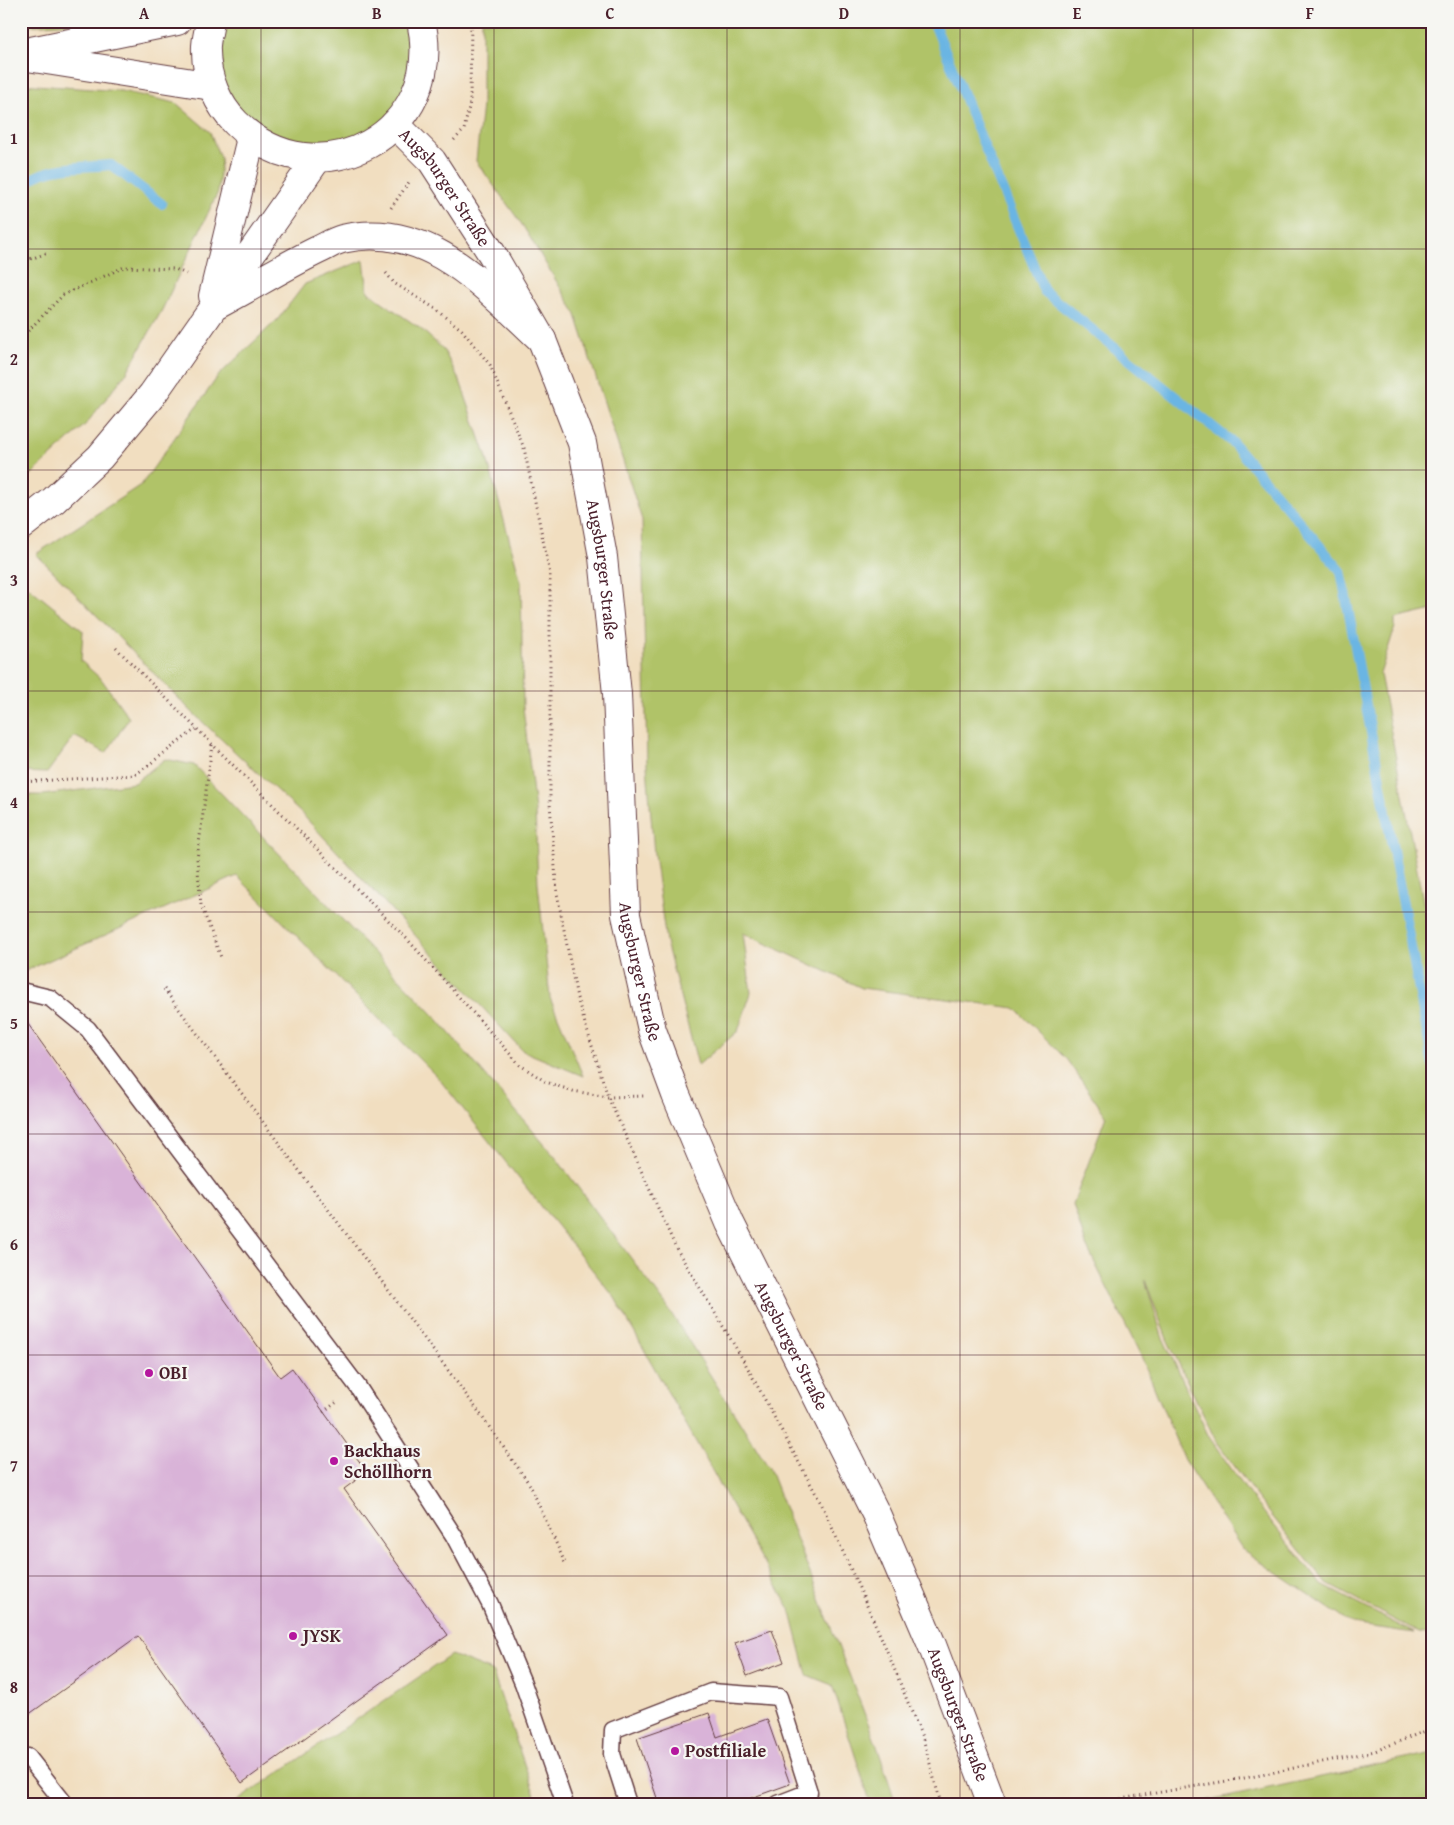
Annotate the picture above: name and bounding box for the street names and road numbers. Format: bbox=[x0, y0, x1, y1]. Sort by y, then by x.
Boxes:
street label: Augsburger Straße bbox=[393, 121, 498, 252]
street label: Augsburger Straße bbox=[580, 497, 625, 641]
street label: Augsburger Straße bbox=[612, 902, 669, 1045]
street label: Augsburger Straße bbox=[748, 1276, 836, 1415]
street label: Augsburger Straße bbox=[921, 1643, 996, 1785]

